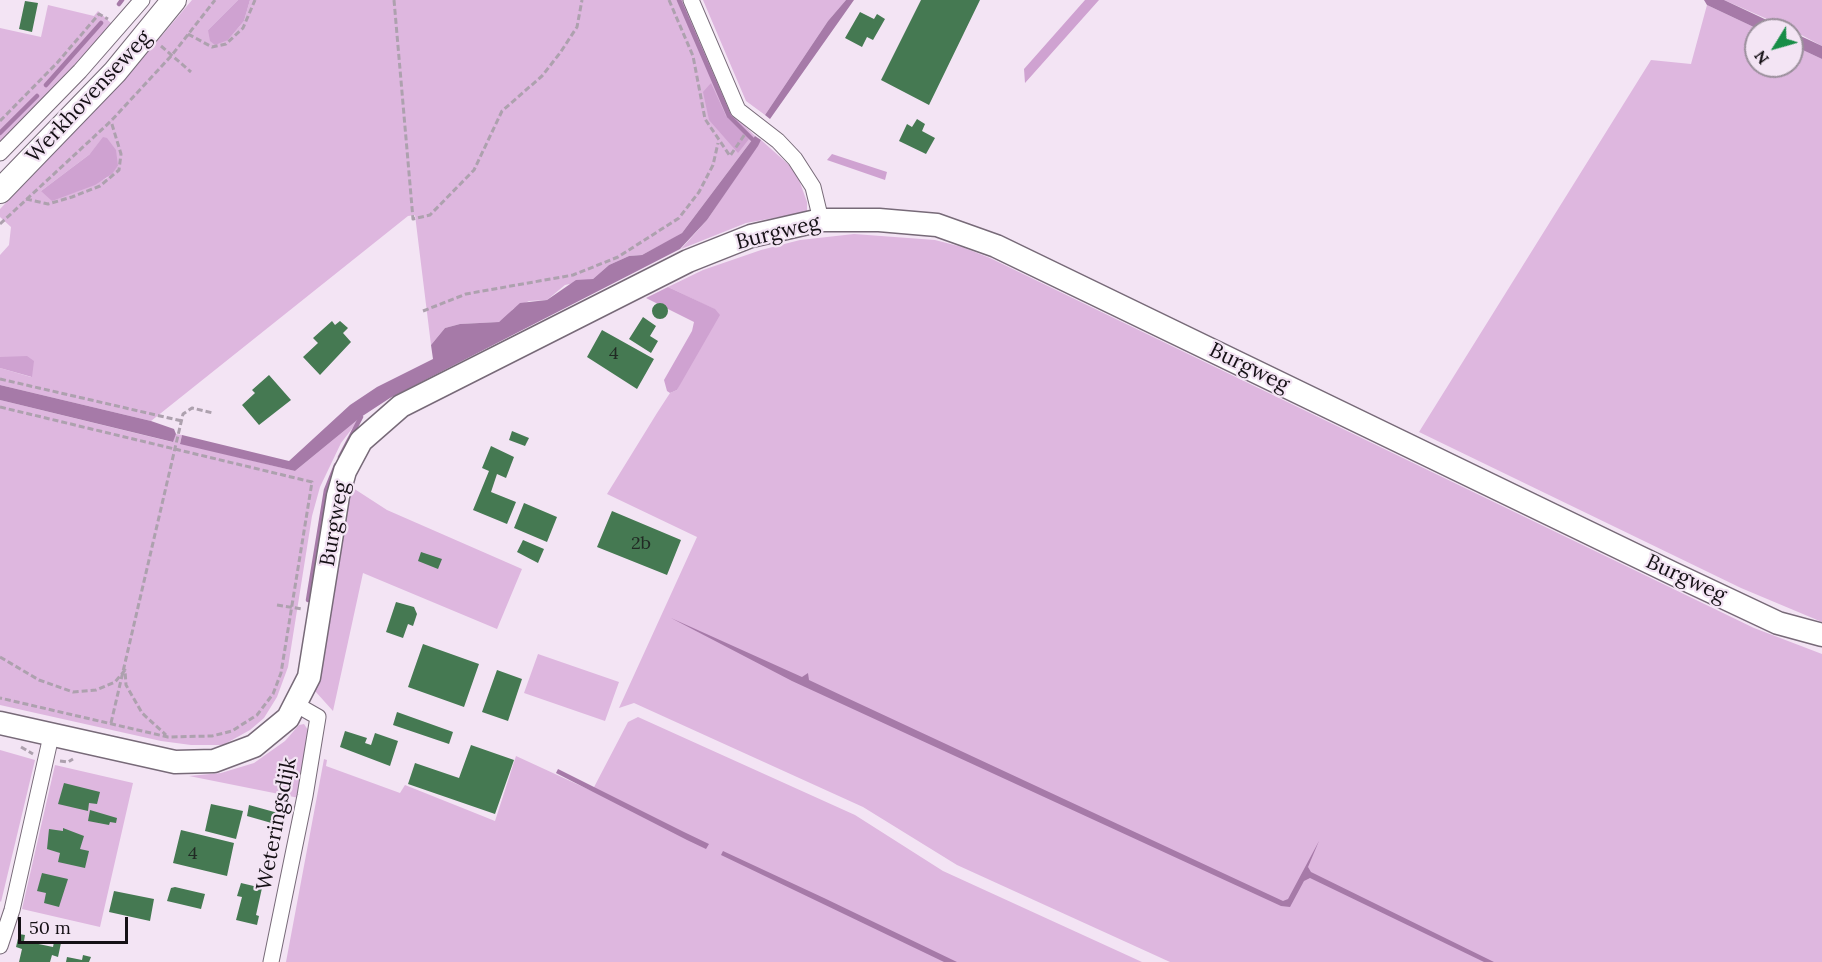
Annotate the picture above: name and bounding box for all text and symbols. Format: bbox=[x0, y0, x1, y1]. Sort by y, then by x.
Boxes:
north arrow bbox=[1744, 18, 1804, 78]
street label: Werkhovenseweg bbox=[21, 26, 157, 168]
text: N bbox=[1750, 47, 1773, 69]
street label: Burgweg bbox=[733, 210, 823, 256]
street label: Burgweg bbox=[1205, 338, 1293, 398]
house number: 4 bbox=[609, 343, 619, 365]
street label: Burgweg bbox=[315, 480, 355, 568]
house number: 2b bbox=[631, 533, 651, 555]
street label: Burgweg bbox=[1642, 549, 1730, 609]
street label: Weteringsdijk bbox=[252, 755, 302, 893]
house number: 4 bbox=[188, 843, 198, 865]
scale bar bbox=[21, 905, 130, 943]
text: 50 m bbox=[29, 916, 71, 939]

